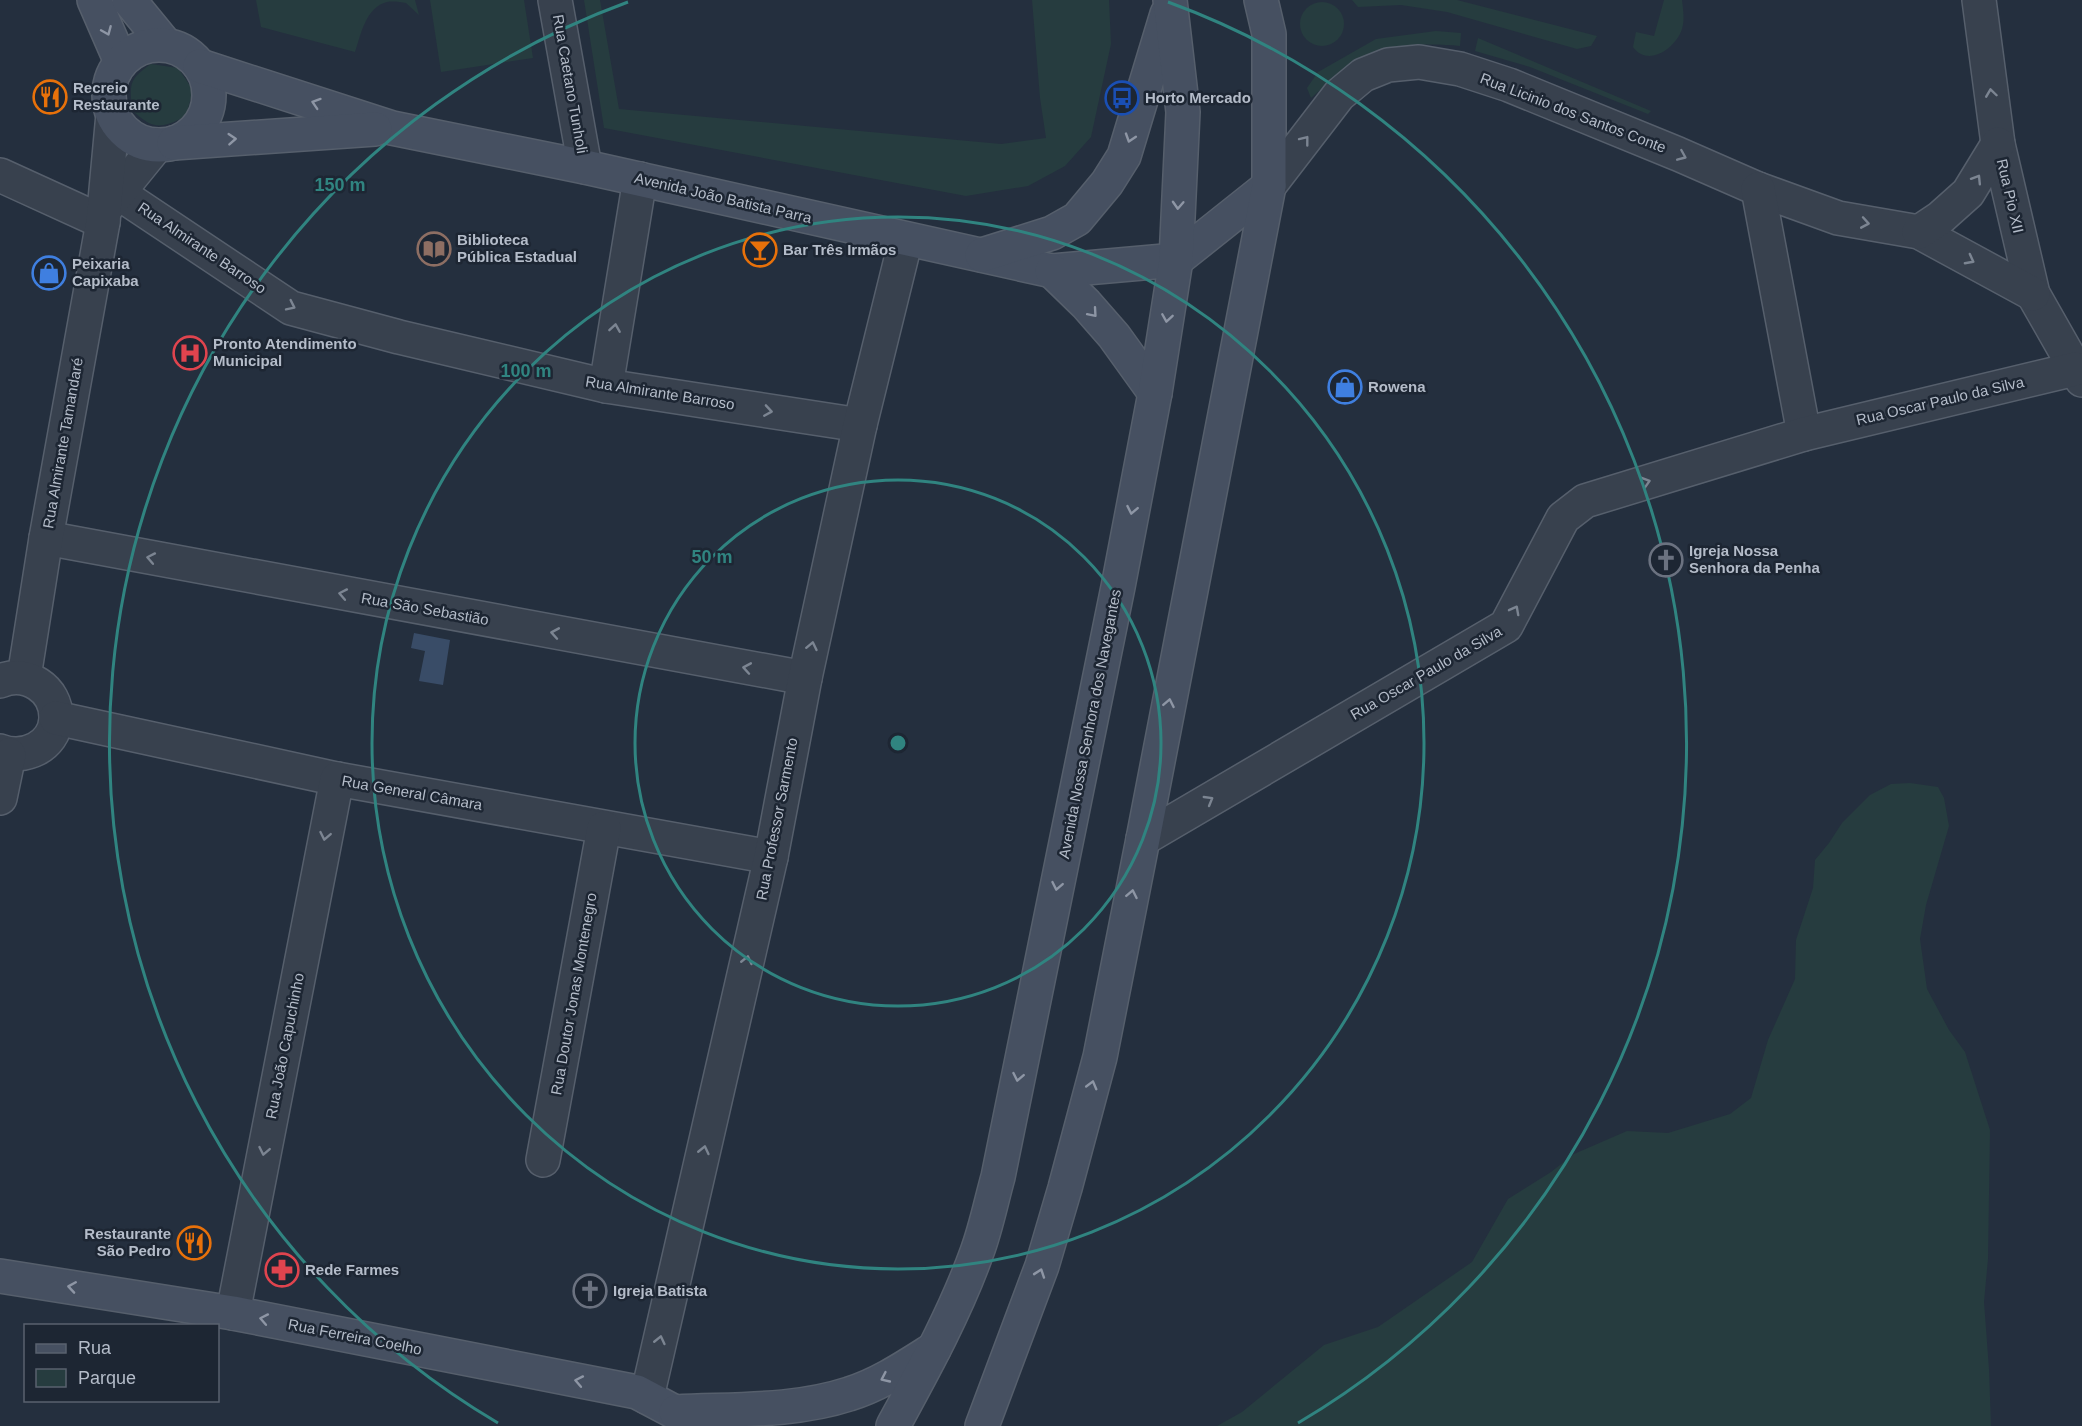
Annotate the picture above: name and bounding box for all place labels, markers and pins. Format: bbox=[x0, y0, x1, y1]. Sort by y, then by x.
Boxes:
restaurant icon: Recreio Restaurante bbox=[32, 79, 68, 115]
place label: Recreio Restaurante bbox=[73, 79, 160, 113]
bus stop icon: Horto Mercado bbox=[1104, 80, 1140, 116]
place label: Horto Mercado bbox=[1145, 89, 1251, 106]
library icon: Biblioteca Pública Estadual bbox=[416, 231, 452, 267]
place label: Biblioteca Pública Estadual bbox=[457, 231, 577, 265]
bar icon: Bar Três Irmãos bbox=[742, 232, 778, 268]
place label: Bar Três Irmãos bbox=[783, 241, 896, 258]
shop icon: Peixaria Capixaba bbox=[31, 255, 67, 291]
place label: Peixaria Capixaba bbox=[72, 255, 139, 289]
hospital icon: Pronto Atendimento Municipal bbox=[172, 335, 208, 371]
place label: Pronto Atendimento Municipal bbox=[213, 335, 357, 369]
shop icon: Rowena bbox=[1327, 369, 1363, 405]
place label: Rowena bbox=[1368, 378, 1426, 395]
church icon: Igreja Nossa Senhora da Penha bbox=[1648, 542, 1684, 578]
place label: Igreja Nossa Senhora da Penha bbox=[1689, 542, 1821, 576]
centre of rings bbox=[888, 733, 908, 753]
place label: Restaurante São Pedro bbox=[84, 1225, 171, 1259]
restaurant icon: Restaurante São Pedro bbox=[176, 1225, 212, 1261]
pharmacy icon: Rede Farmes bbox=[264, 1252, 300, 1288]
place label: Rede Farmes bbox=[305, 1261, 399, 1278]
church icon: Igreja Batista bbox=[572, 1273, 608, 1309]
place label: Igreja Batista bbox=[613, 1282, 708, 1299]

